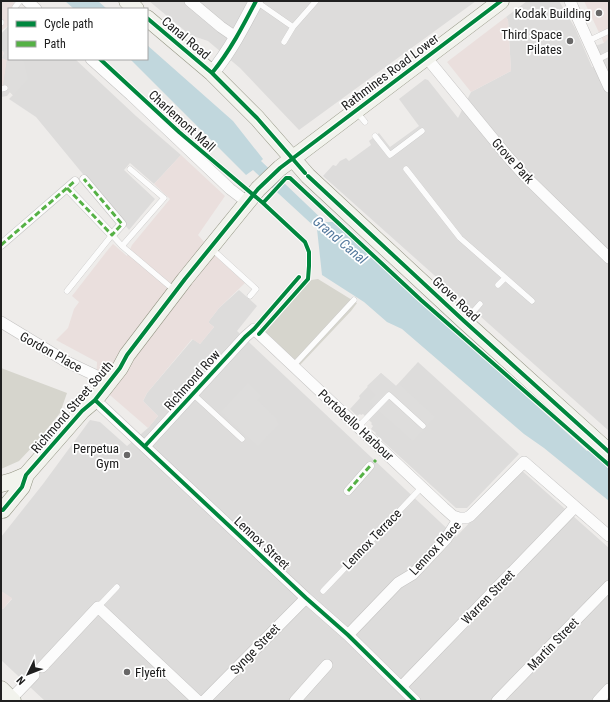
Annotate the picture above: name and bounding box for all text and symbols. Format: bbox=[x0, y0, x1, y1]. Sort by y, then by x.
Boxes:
place label: Kodak Building bbox=[515, 6, 591, 21]
legend bbox=[8, 8, 148, 60]
marker: Kodak Building bbox=[594, 8, 604, 18]
street label: Canal Road bbox=[159, 14, 213, 62]
text: Cycle path bbox=[44, 17, 94, 31]
place label: Third Space Pilates bbox=[501, 27, 562, 57]
street label: Rathmines Road Lower bbox=[339, 31, 442, 113]
marker: Third Space Pilates bbox=[565, 36, 575, 46]
text: Path bbox=[44, 37, 66, 51]
street label: Charlemont Mall bbox=[146, 87, 218, 155]
street label: Grove Park bbox=[489, 135, 537, 187]
water label: Grand Canal bbox=[310, 213, 371, 268]
street label: Grove Road bbox=[429, 274, 483, 324]
street label: Gordon Place bbox=[17, 329, 85, 375]
street label: Richmond Row bbox=[161, 346, 223, 413]
street label: Richmond Street South bbox=[28, 358, 116, 456]
street label: Portobello Harbour bbox=[315, 386, 397, 464]
place label: Perpetua Gym bbox=[73, 441, 119, 471]
marker: Perpetua Gym bbox=[122, 450, 132, 460]
street label: Lennox Terrace bbox=[340, 506, 404, 572]
street label: Lennox Street bbox=[231, 514, 293, 573]
street label: Lennox Place bbox=[406, 518, 464, 578]
street label: Warren Street bbox=[458, 567, 518, 627]
street label: Martin Street bbox=[524, 615, 582, 673]
street label: Synge Street bbox=[227, 621, 283, 677]
north arrow bbox=[8, 654, 48, 694]
place label: Flyefit bbox=[135, 665, 166, 680]
marker: Flyefit bbox=[122, 667, 132, 677]
text: N bbox=[14, 673, 28, 687]

